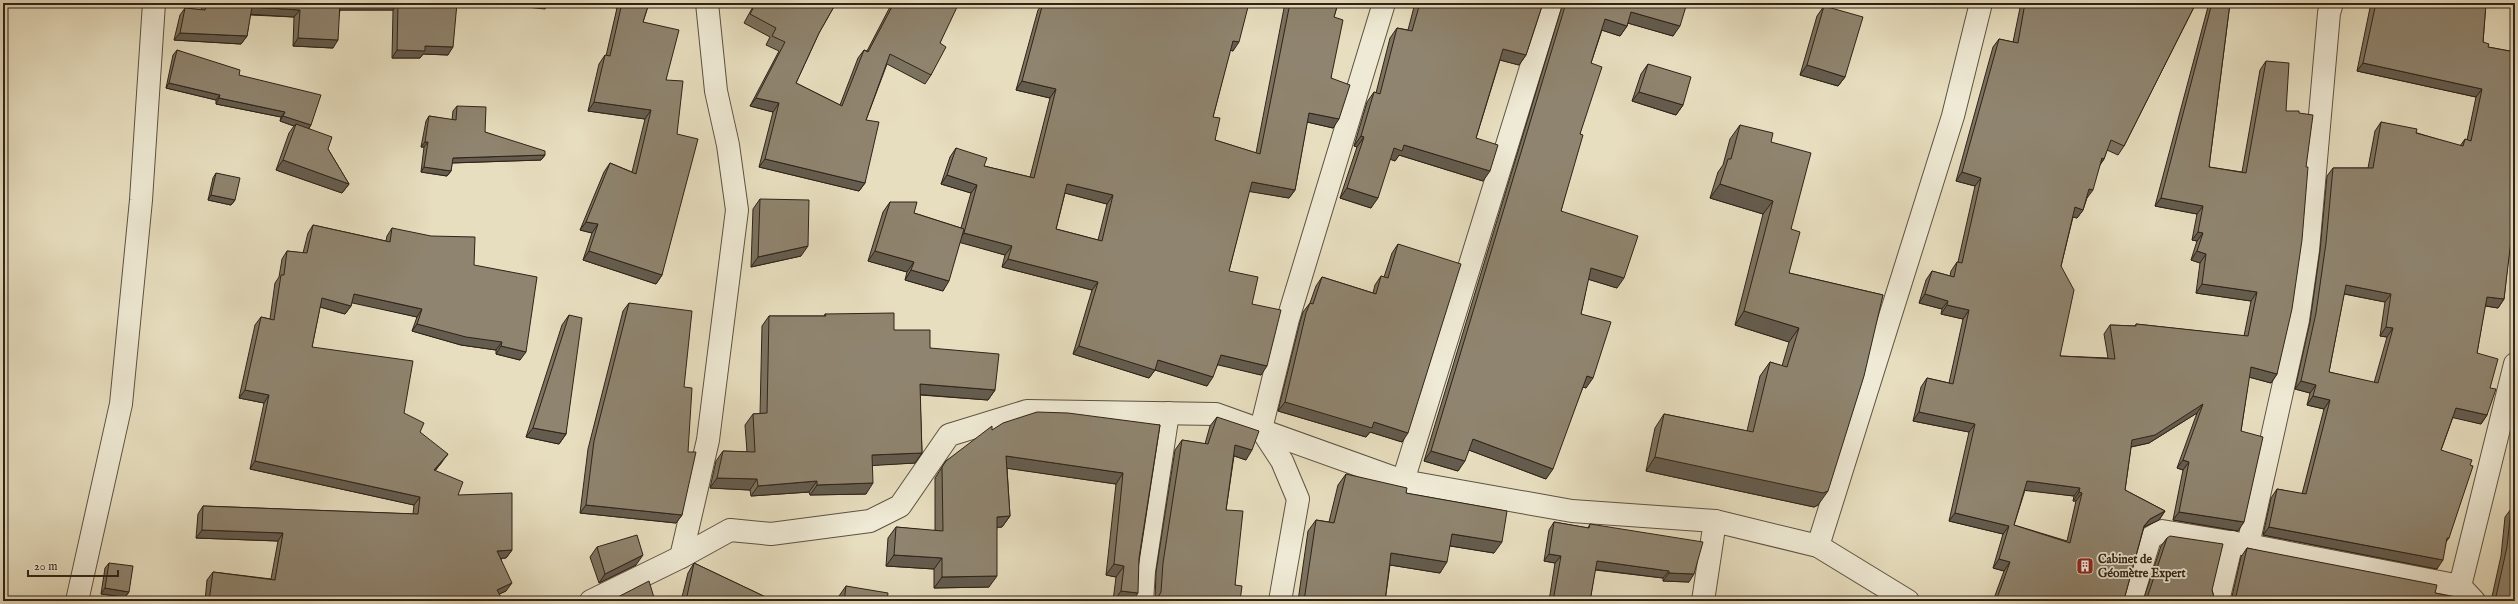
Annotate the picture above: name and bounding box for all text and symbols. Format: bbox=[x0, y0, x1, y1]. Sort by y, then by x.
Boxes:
scale bar bbox=[28, 552, 118, 578]
place label: Cabinet de Géomètre Expert bbox=[2098, 552, 2186, 582]
building icon: Cabinet de Géomètre Expert bbox=[2075, 556, 2095, 576]
text: 20 m bbox=[34, 559, 57, 574]

